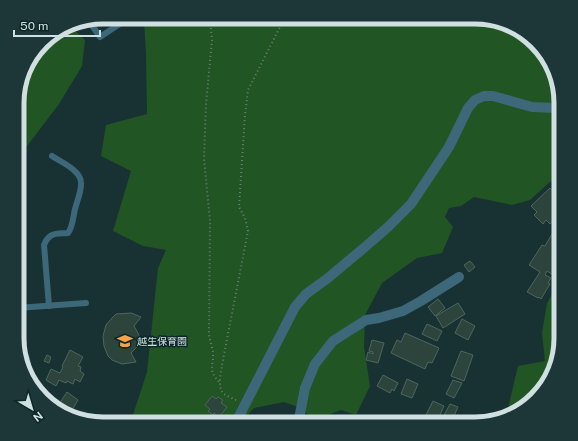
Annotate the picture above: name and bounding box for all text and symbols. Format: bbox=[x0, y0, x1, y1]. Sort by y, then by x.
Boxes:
scale bar bbox=[14, 12, 100, 38]
text: 50 m bbox=[20, 19, 48, 33]
school or university icon: 越生保育園 bbox=[116, 332, 134, 350]
place label: 越生保育園 bbox=[137, 335, 187, 347]
north arrow bbox=[12, 389, 52, 429]
text: N bbox=[31, 410, 45, 424]

